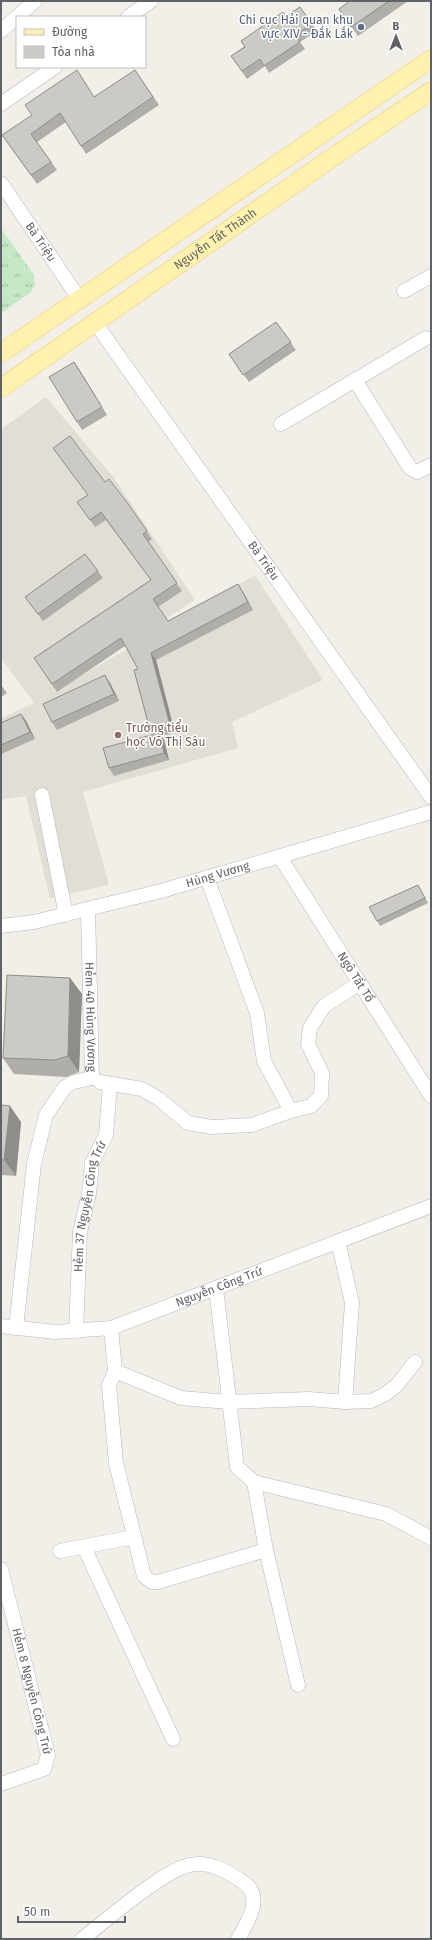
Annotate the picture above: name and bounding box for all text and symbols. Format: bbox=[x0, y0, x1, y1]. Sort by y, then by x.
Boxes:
place label: Chi cục Hải quan khu vực XIV - Đắk Lắk bbox=[239, 13, 354, 41]
legend bbox=[16, 16, 146, 68]
north arrow bbox=[376, 16, 416, 56]
text: B bbox=[393, 20, 400, 33]
marker: Chi cục Hải quan khu vực XIV - Đắk Lắk bbox=[356, 22, 366, 32]
text: Đường bbox=[52, 25, 88, 39]
text: Tòa nhà bbox=[52, 45, 95, 59]
street label: Nguyễn Tất Thành bbox=[171, 205, 259, 273]
street label: Bà Triệu bbox=[22, 220, 59, 264]
street label: Bà Triệu bbox=[245, 538, 282, 583]
place label: Trường tiểu học Võ Thị Sáu bbox=[126, 719, 205, 749]
marker: Trường tiểu học Võ Thị Sáu bbox=[113, 730, 123, 740]
street label: Hùng Vương bbox=[184, 858, 252, 890]
street label: Ngô Tất Tố bbox=[335, 949, 378, 1005]
street label: Hẻm 40 Hùng Vương bbox=[82, 962, 99, 1073]
street label: Hẻm 37 Nguyễn Công Trứ bbox=[71, 1138, 109, 1272]
street label: Nguyễn Công Trứ bbox=[174, 1264, 265, 1310]
street label: Hẻm 8 Nguyễn Công Trứ bbox=[9, 1627, 55, 1756]
scale bar bbox=[18, 1898, 125, 1924]
text: 50 m bbox=[24, 1905, 50, 1919]

